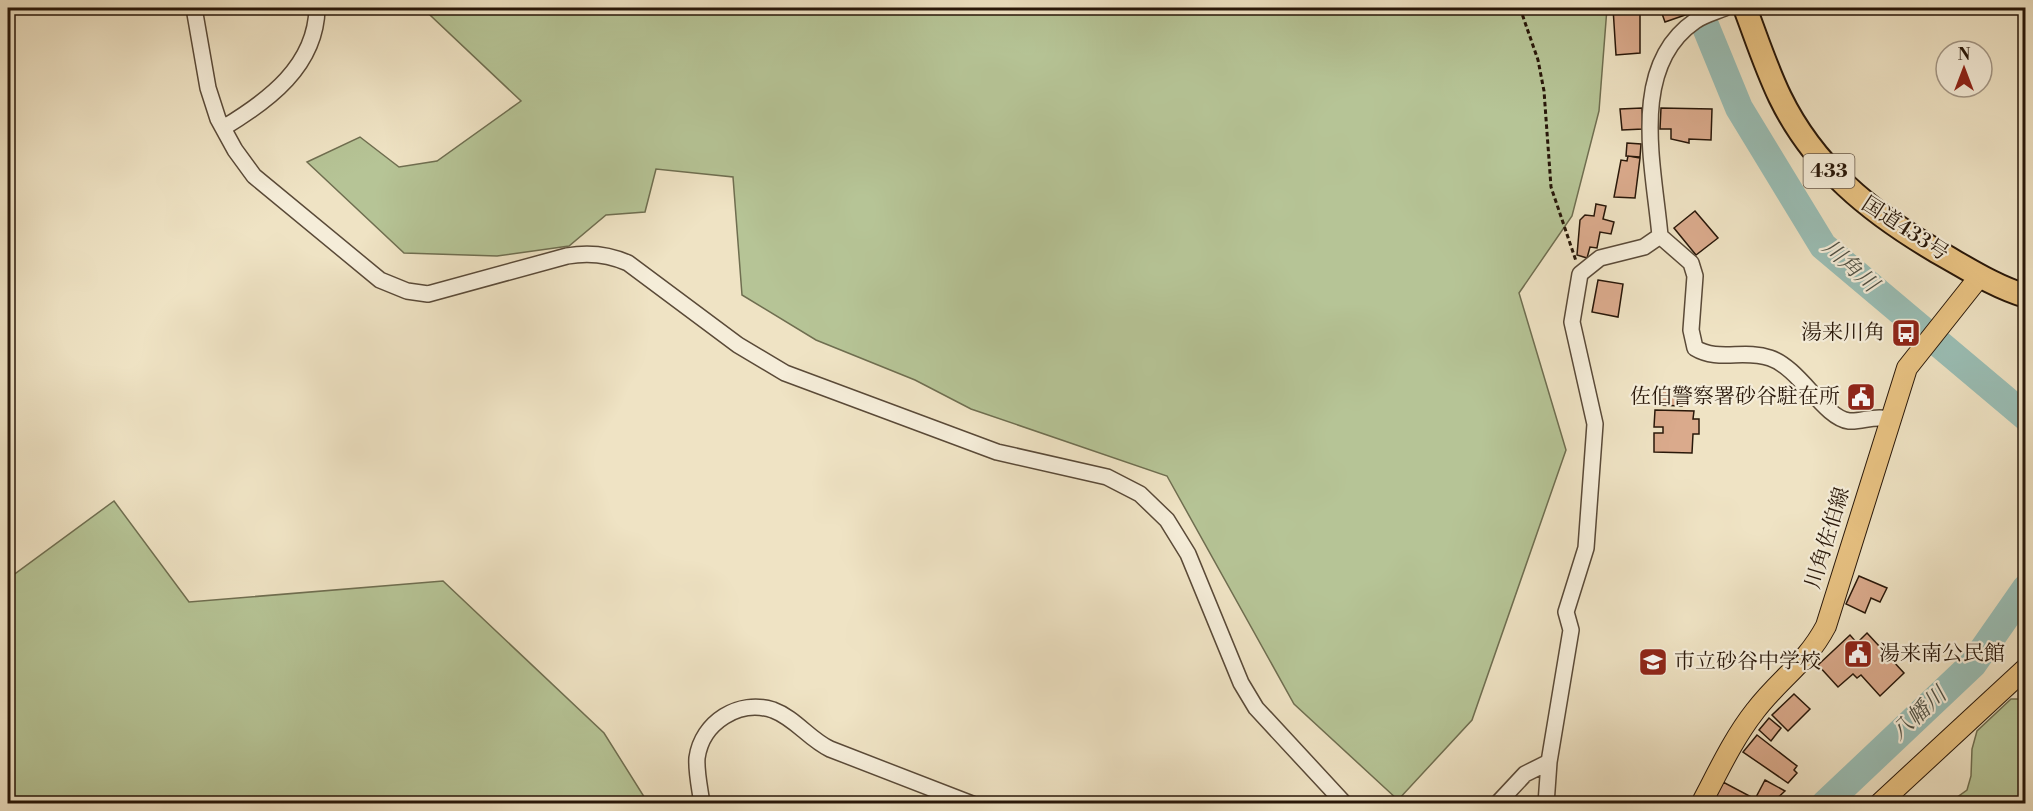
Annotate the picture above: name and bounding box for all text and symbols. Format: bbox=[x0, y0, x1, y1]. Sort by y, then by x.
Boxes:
north arrow bbox=[1934, 39, 1994, 99]
text: N bbox=[1958, 45, 1971, 65]
road number: 433 bbox=[1804, 154, 1854, 188]
street label: 国道433号 bbox=[1857, 191, 1953, 267]
water label: 川角川 bbox=[1816, 234, 1885, 299]
bus stop icon: 湯来川角 bbox=[1890, 317, 1922, 349]
place label: 湯来川角 bbox=[1801, 320, 1885, 346]
public building icon: 佐伯警察署砂谷駐在所 bbox=[1845, 381, 1877, 413]
place label: 佐伯警察署砂谷駐在所 bbox=[1630, 384, 1840, 410]
street label: 川角佐伯線 bbox=[1800, 484, 1856, 592]
public building icon: 湯来南公民館 bbox=[1842, 638, 1874, 670]
place label: 湯来南公民館 bbox=[1879, 641, 2005, 667]
school or university icon: 市立砂谷中学校 bbox=[1637, 646, 1669, 678]
place label: 市立砂谷中学校 bbox=[1674, 649, 1821, 675]
water label: 八幡川 bbox=[1886, 680, 1954, 746]

